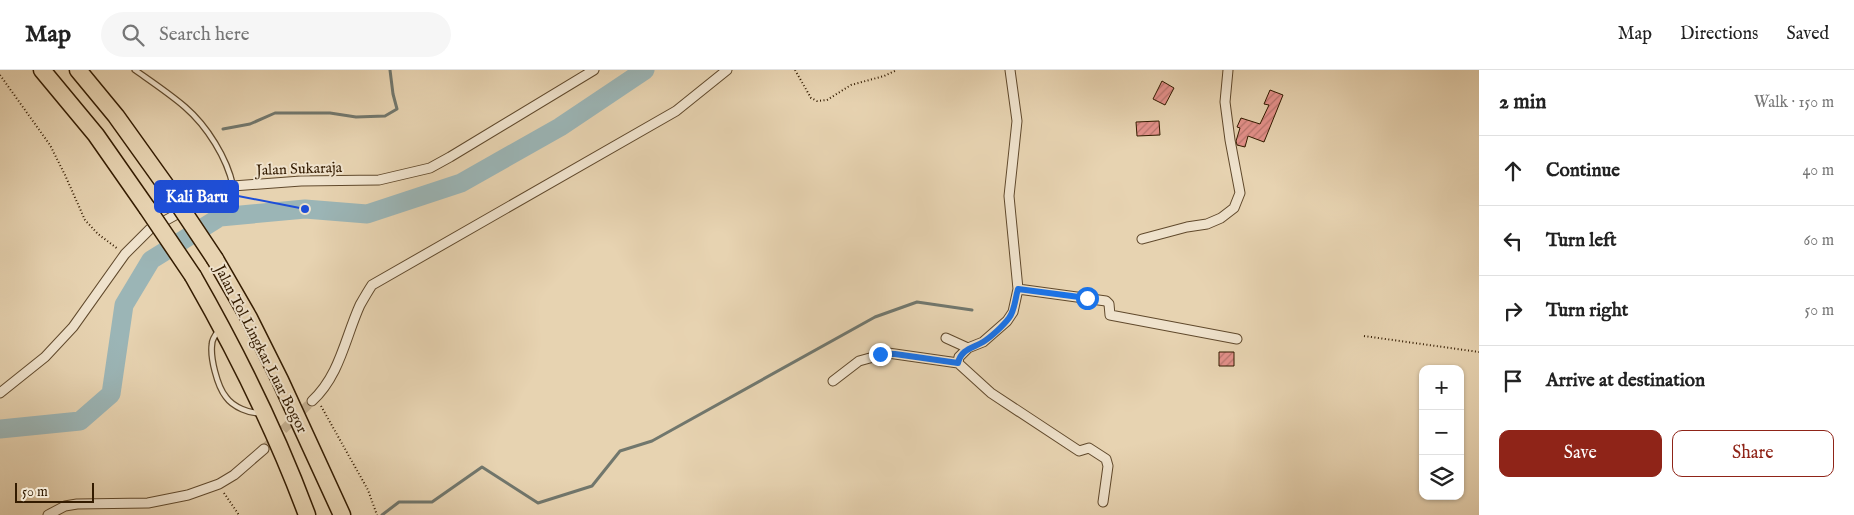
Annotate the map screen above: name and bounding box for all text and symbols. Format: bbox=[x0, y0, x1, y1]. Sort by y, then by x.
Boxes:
search box bbox=[101, 12, 451, 57]
text: Map bbox=[25, 19, 71, 50]
icon: search bbox=[119, 21, 147, 49]
text: Search here bbox=[159, 23, 250, 47]
text: Map bbox=[1618, 23, 1652, 46]
text: Directions bbox=[1680, 23, 1758, 46]
text: Saved bbox=[1786, 23, 1829, 46]
text: 2 min bbox=[1499, 89, 1546, 116]
text: Walk · 150 m bbox=[1754, 93, 1834, 113]
icon: ahead bbox=[1499, 157, 1527, 185]
street label: Jalan Sukaraja bbox=[254, 158, 343, 180]
text: Continue bbox=[1546, 159, 1620, 183]
text: 40 m bbox=[1802, 161, 1834, 181]
callout: Kali Baru bbox=[155, 181, 238, 212]
text: Kali Baru bbox=[166, 188, 229, 208]
icon: left bbox=[1499, 227, 1527, 255]
text: Turn left bbox=[1546, 229, 1617, 253]
text: 60 m bbox=[1804, 231, 1834, 251]
street label: Jalan Tol Lingkar Luar Bogor bbox=[209, 260, 312, 437]
route start bbox=[1076, 287, 1099, 310]
icon: right bbox=[1499, 297, 1527, 325]
text: Turn right bbox=[1546, 299, 1628, 323]
text: 50 m bbox=[1805, 301, 1834, 321]
route end bbox=[869, 343, 892, 366]
map controls bbox=[1419, 365, 1464, 500]
button: + bbox=[1419, 365, 1464, 410]
icon: arrive bbox=[1499, 367, 1527, 395]
text: Arrive at destination bbox=[1546, 369, 1705, 393]
button: − bbox=[1419, 410, 1464, 455]
button: Save bbox=[1499, 430, 1662, 477]
button: Share bbox=[1672, 430, 1834, 477]
button: layers bbox=[1419, 455, 1464, 500]
scale bar bbox=[15, 480, 94, 503]
text: 50 m bbox=[22, 483, 48, 501]

